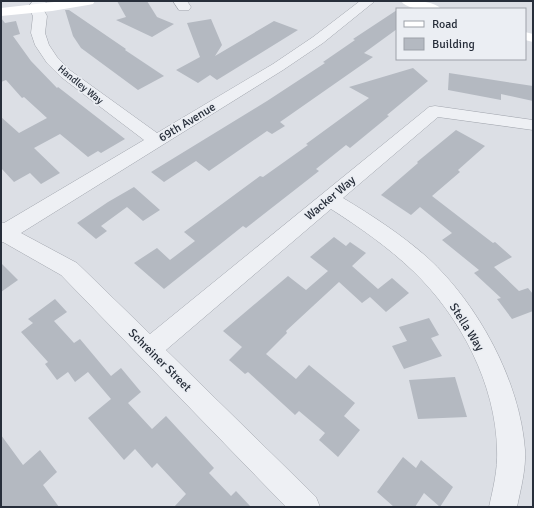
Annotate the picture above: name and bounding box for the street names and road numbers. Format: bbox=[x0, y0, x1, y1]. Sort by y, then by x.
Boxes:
street label: Handley Way bbox=[55, 63, 106, 107]
street label: 69th Avenue bbox=[156, 100, 218, 145]
street label: Wacker Way bbox=[302, 173, 359, 224]
street label: Stella Way bbox=[446, 301, 487, 354]
street label: Schreiner Street bbox=[125, 326, 194, 395]

